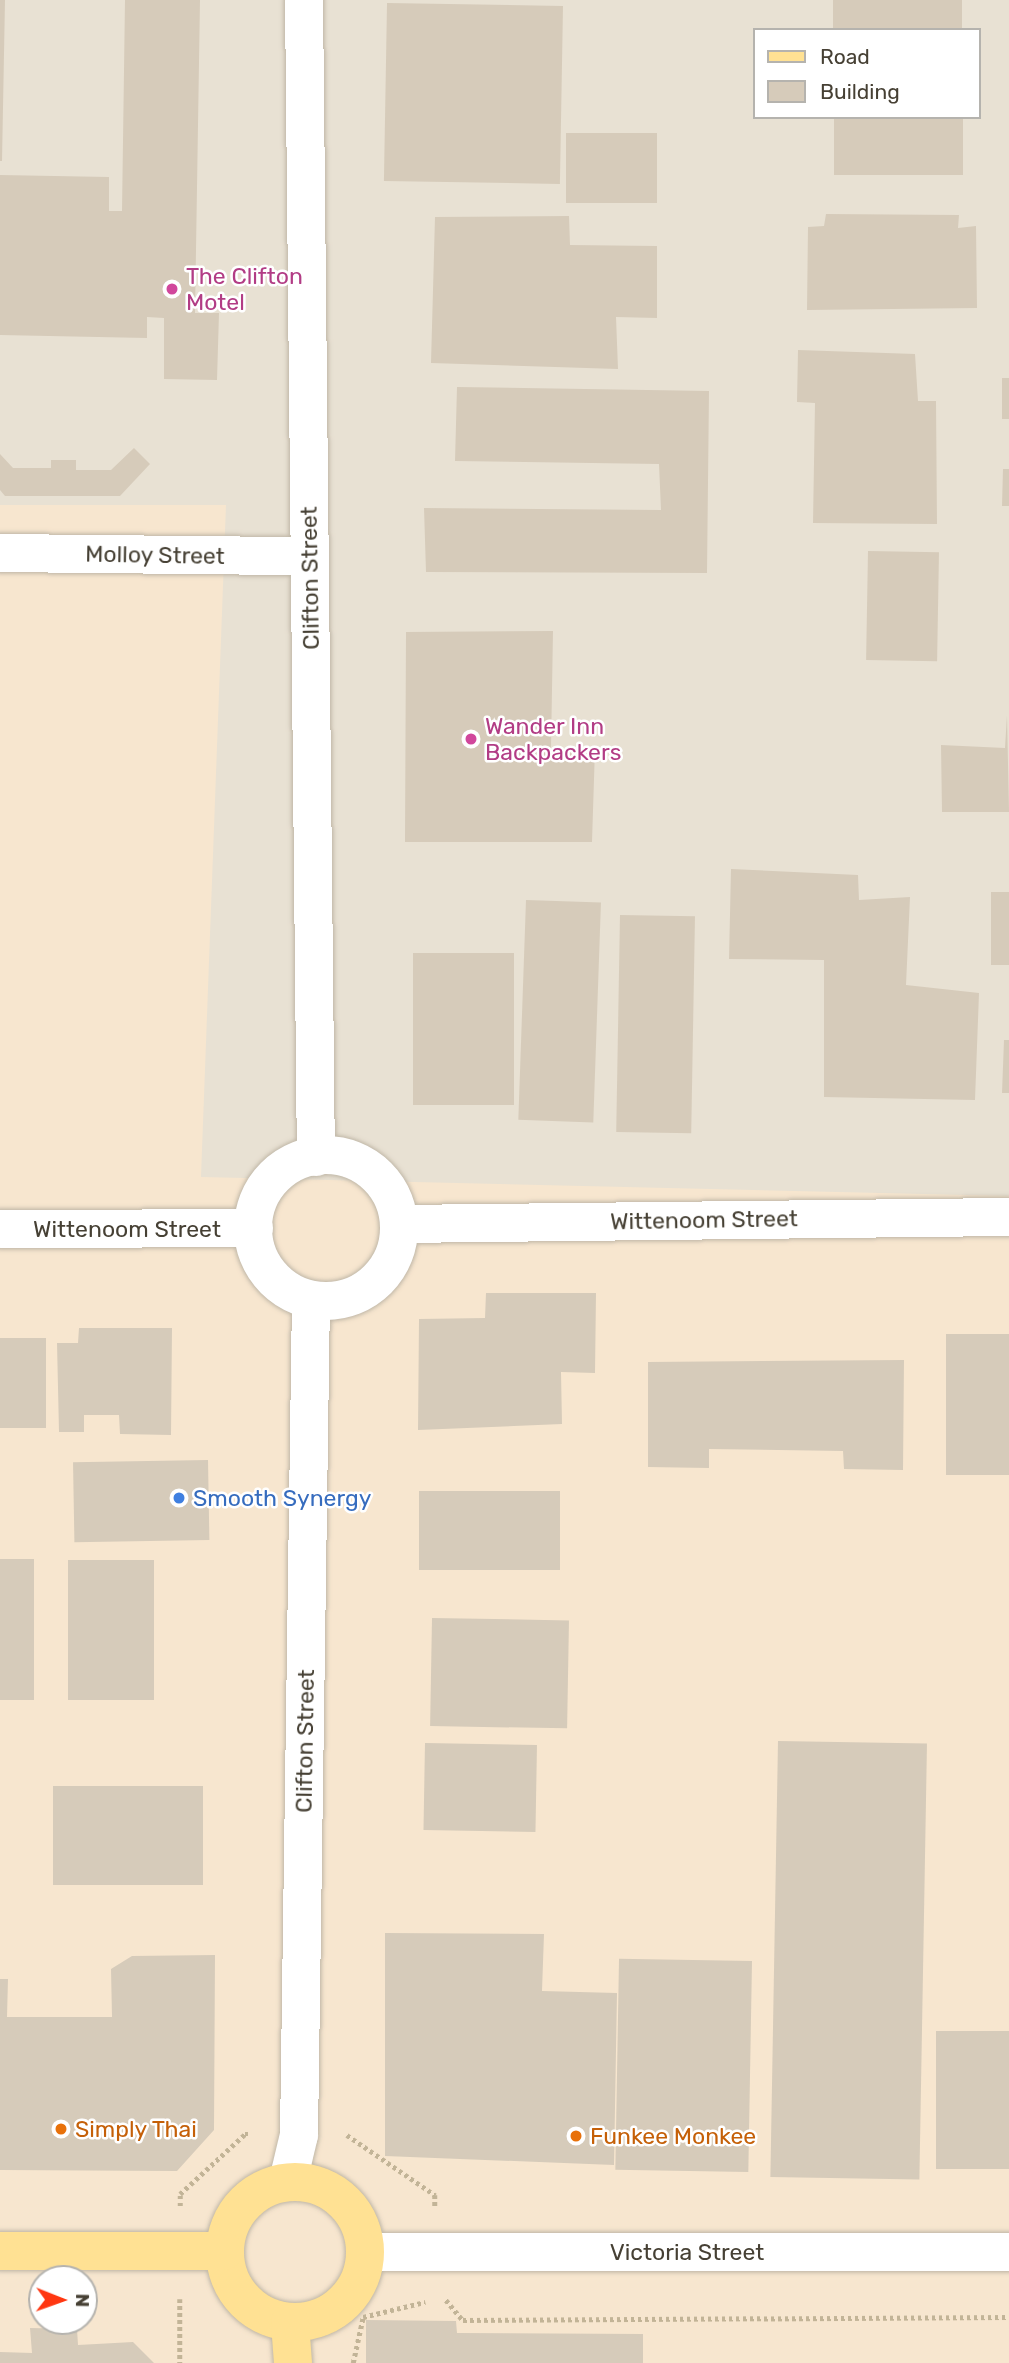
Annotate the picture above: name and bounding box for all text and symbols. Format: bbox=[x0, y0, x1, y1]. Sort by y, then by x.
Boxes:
legend bbox=[754, 28, 981, 119]
text: Road bbox=[820, 44, 870, 69]
text: Building bbox=[820, 79, 900, 104]
place label: The Clifton Motel bbox=[186, 262, 303, 316]
marker: The Clifton Motel bbox=[164, 281, 180, 297]
street label: Clifton Street bbox=[295, 506, 325, 650]
street label: Molloy Street bbox=[85, 540, 225, 570]
place label: Wander Inn Backpackers bbox=[485, 712, 621, 766]
marker: Wander Inn Backpackers bbox=[463, 731, 479, 747]
street label: Wittenoom Street bbox=[610, 1205, 798, 1235]
street label: Wittenoom Street bbox=[33, 1215, 221, 1243]
place label: Smooth Synergy bbox=[193, 1484, 371, 1512]
marker: Smooth Synergy bbox=[171, 1490, 187, 1506]
street label: Clifton Street bbox=[290, 1669, 320, 1813]
place label: Simply Thai bbox=[75, 2115, 198, 2143]
marker: Simply Thai bbox=[53, 2121, 69, 2137]
place label: Funkee Monkee bbox=[590, 2122, 756, 2150]
marker: Funkee Monkee bbox=[568, 2128, 584, 2144]
street label: Victoria Street bbox=[610, 2238, 764, 2266]
north arrow bbox=[28, 2265, 98, 2335]
text: N bbox=[71, 2293, 94, 2307]

